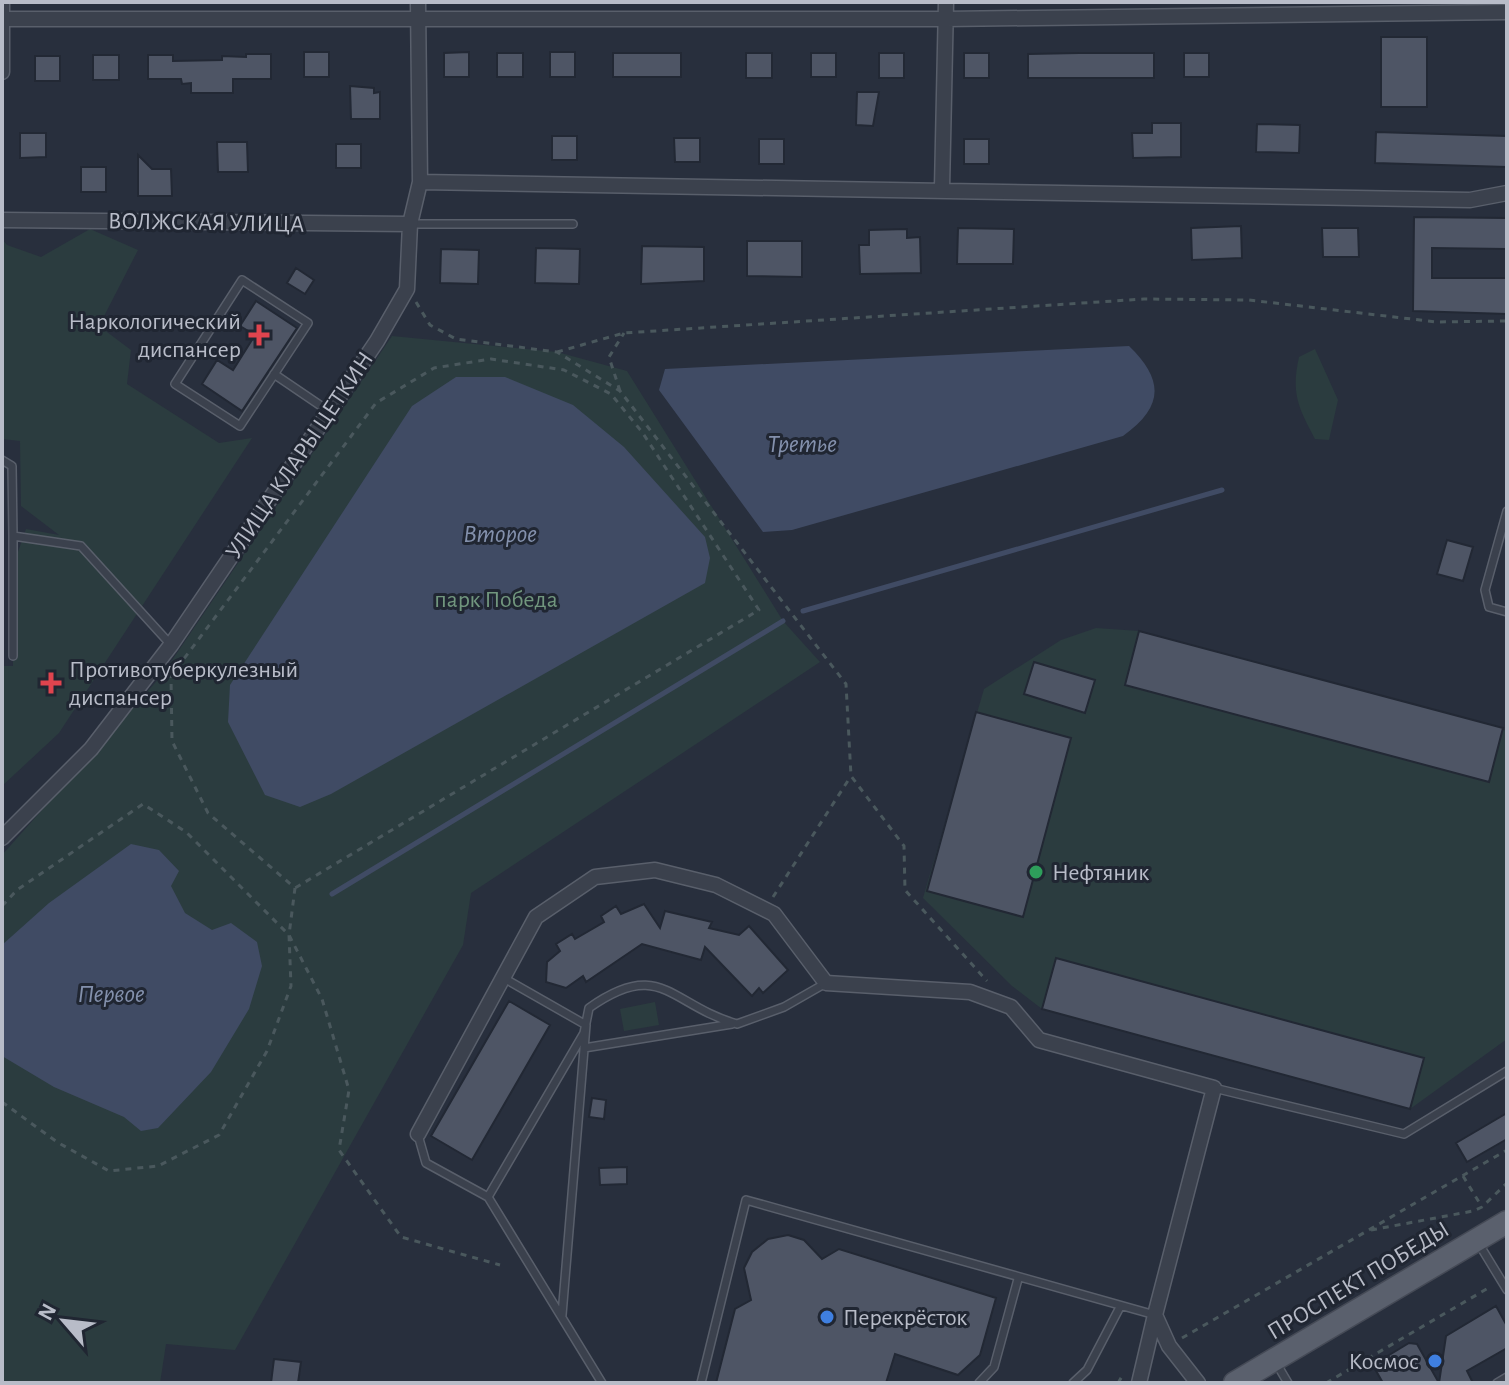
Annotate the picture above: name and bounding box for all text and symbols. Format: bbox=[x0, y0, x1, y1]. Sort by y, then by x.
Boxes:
street label: ВОЛЖСКАЯ УЛИЦА bbox=[108, 209, 304, 237]
place label: Наркологический диспансер bbox=[68, 310, 241, 362]
marker: Наркологический диспансер bbox=[248, 324, 270, 346]
street label: УЛИЦА КЛАРЫ ЦЕТКИН bbox=[222, 348, 378, 564]
water label: Третье bbox=[767, 431, 837, 457]
water label: Второе bbox=[463, 521, 537, 547]
park label: парк Победa bbox=[434, 588, 558, 612]
place label: Противотуберкулезный диспансер bbox=[69, 658, 298, 710]
marker: Противотуберкулезный диспансер bbox=[40, 672, 62, 694]
place label: Нефтяник bbox=[1052, 861, 1149, 885]
marker: Нефтяник bbox=[1027, 863, 1045, 881]
water label: Первое bbox=[77, 981, 145, 1007]
street label: ПРОСПЕКТ ПОБЕДЫ bbox=[1263, 1217, 1454, 1345]
north arrow bbox=[24, 1281, 104, 1361]
text: N bbox=[34, 1300, 61, 1324]
place label: Перекрёсток bbox=[843, 1306, 967, 1330]
marker: Перекрёсток bbox=[818, 1308, 836, 1326]
place label: Космос bbox=[1348, 1350, 1419, 1374]
marker: Космос bbox=[1426, 1352, 1444, 1370]

